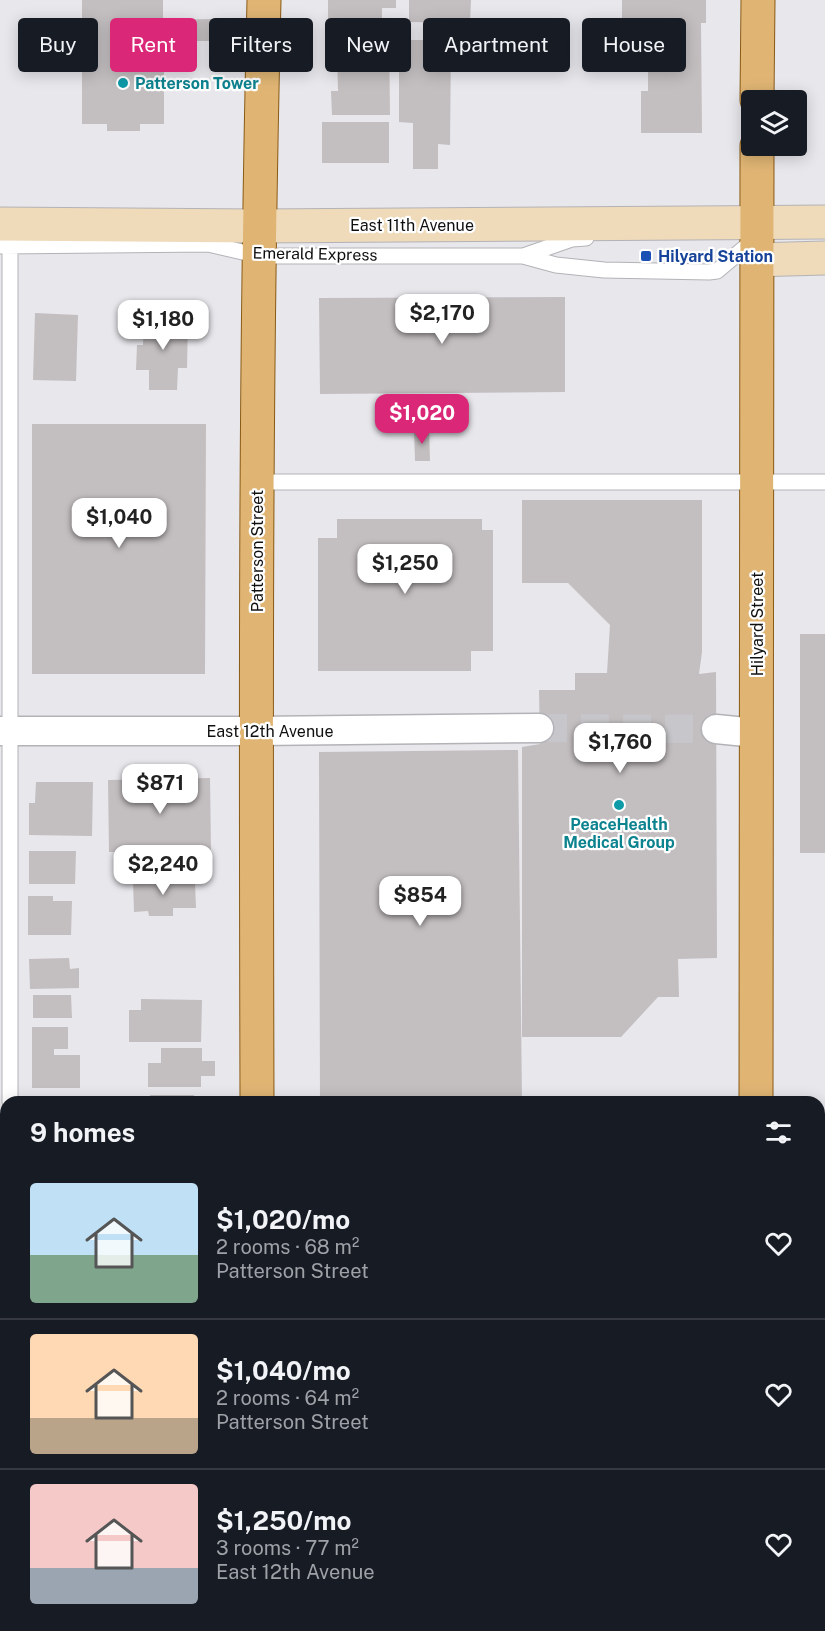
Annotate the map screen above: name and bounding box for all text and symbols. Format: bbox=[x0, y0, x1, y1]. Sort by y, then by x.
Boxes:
chip: Buy bbox=[18, 18, 98, 72]
chip: Rent bbox=[110, 18, 197, 72]
chip: Filters bbox=[209, 18, 313, 72]
chip: New bbox=[325, 18, 411, 72]
chip: Apartment bbox=[423, 18, 570, 72]
chip: House bbox=[582, 18, 686, 72]
place label: Patterson Tower bbox=[135, 74, 259, 93]
marker: Patterson Tower bbox=[116, 76, 130, 90]
map controls bbox=[741, 90, 807, 156]
button: layers bbox=[741, 90, 807, 156]
street label: East 11th Avenue bbox=[350, 216, 474, 235]
street label: Emerald Express bbox=[252, 243, 378, 265]
place label: Hilyard Station bbox=[658, 247, 773, 266]
marker: Hilyard Station bbox=[639, 249, 653, 263]
pin: $2,170 bbox=[393, 294, 491, 345]
pin: $1,180 bbox=[114, 300, 212, 351]
text: $2,170 bbox=[409, 301, 475, 325]
text: $1,180 bbox=[132, 307, 194, 331]
pin: $1,020 bbox=[373, 394, 471, 445]
text: $1,020 bbox=[389, 401, 455, 425]
street label: Patterson Street bbox=[248, 490, 267, 612]
pin: $1,040 bbox=[70, 498, 168, 549]
text: $1,040 bbox=[86, 505, 152, 529]
pin: $1,250 bbox=[356, 544, 454, 595]
text: $1,250 bbox=[371, 551, 439, 575]
street label: Hilyard Street bbox=[748, 572, 767, 676]
street label: East 12th Avenue bbox=[207, 722, 333, 741]
pin: $1,760 bbox=[571, 723, 669, 774]
text: $1,760 bbox=[588, 730, 652, 754]
pin: $871 bbox=[124, 764, 196, 815]
text: $871 bbox=[136, 771, 184, 795]
marker: PeaceHealth Medical Group bbox=[612, 798, 626, 812]
place label: PeaceHealth Medical Group bbox=[563, 815, 675, 852]
pin: $2,240 bbox=[114, 845, 212, 896]
text: $2,240 bbox=[128, 852, 198, 876]
pin: $854 bbox=[384, 876, 456, 927]
text: $854 bbox=[393, 883, 447, 907]
icon: filters bbox=[762, 1116, 795, 1149]
text: 9 homes bbox=[30, 1117, 135, 1148]
text: $1,020/mo bbox=[216, 1204, 350, 1235]
icon: home bbox=[78, 1207, 150, 1279]
icon: heart bbox=[762, 1227, 795, 1260]
text: 2 rooms · 68 m² bbox=[216, 1235, 359, 1259]
text: Patterson Street bbox=[216, 1259, 369, 1283]
text: $1,040/mo bbox=[216, 1355, 351, 1386]
icon: home bbox=[78, 1358, 150, 1430]
icon: heart bbox=[762, 1378, 795, 1411]
text: 2 rooms · 64 m² bbox=[216, 1386, 359, 1410]
text: Patterson Street bbox=[216, 1410, 369, 1434]
text: $1,250/mo bbox=[216, 1505, 352, 1536]
icon: home bbox=[78, 1508, 150, 1580]
icon: heart bbox=[762, 1528, 795, 1561]
text: 3 rooms · 77 m² bbox=[216, 1536, 359, 1560]
text: East 12th Avenue bbox=[216, 1560, 375, 1584]

